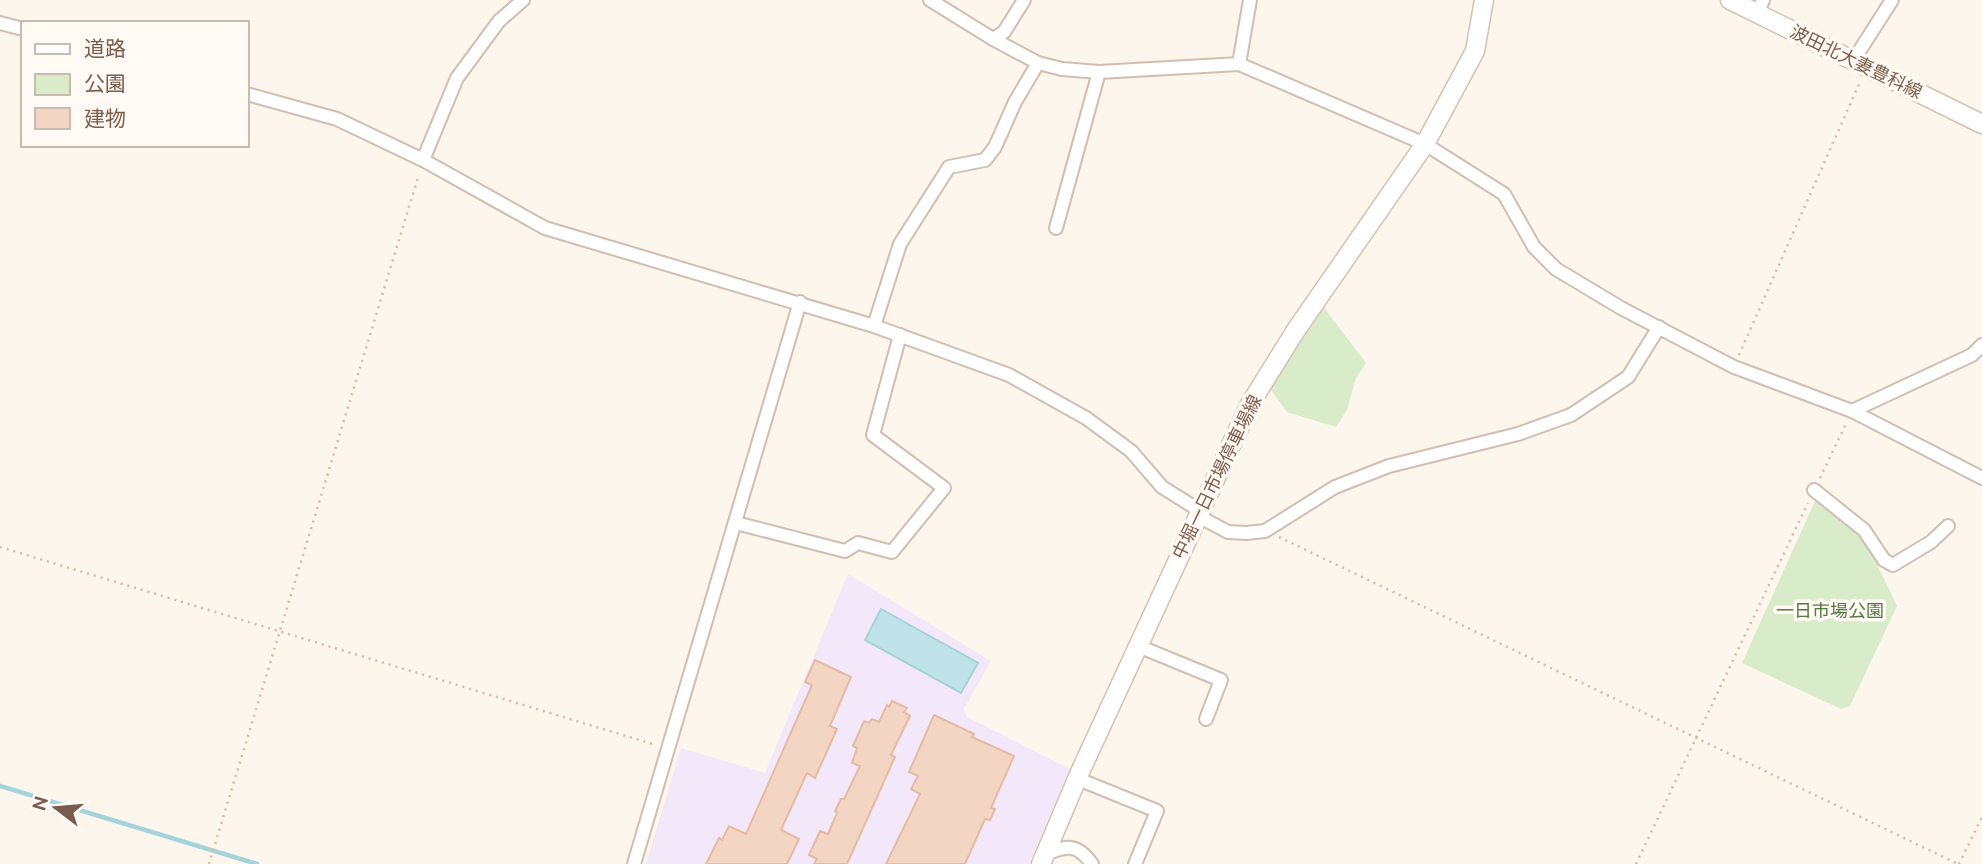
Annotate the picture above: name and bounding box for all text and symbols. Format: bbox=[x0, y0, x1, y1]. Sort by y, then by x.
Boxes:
legend bbox=[21, 21, 248, 147]
street label: 波田北大妻豊科線 bbox=[1787, 21, 1926, 102]
text: 道路 bbox=[84, 36, 126, 60]
text: 公園 bbox=[84, 71, 126, 95]
text: 建物 bbox=[84, 106, 126, 130]
street label: 中堀一日市場停車場線 bbox=[1168, 391, 1265, 562]
park label: 一日市場公園 bbox=[1776, 600, 1884, 620]
north arrow bbox=[21, 773, 91, 843]
text: N bbox=[27, 793, 52, 813]

